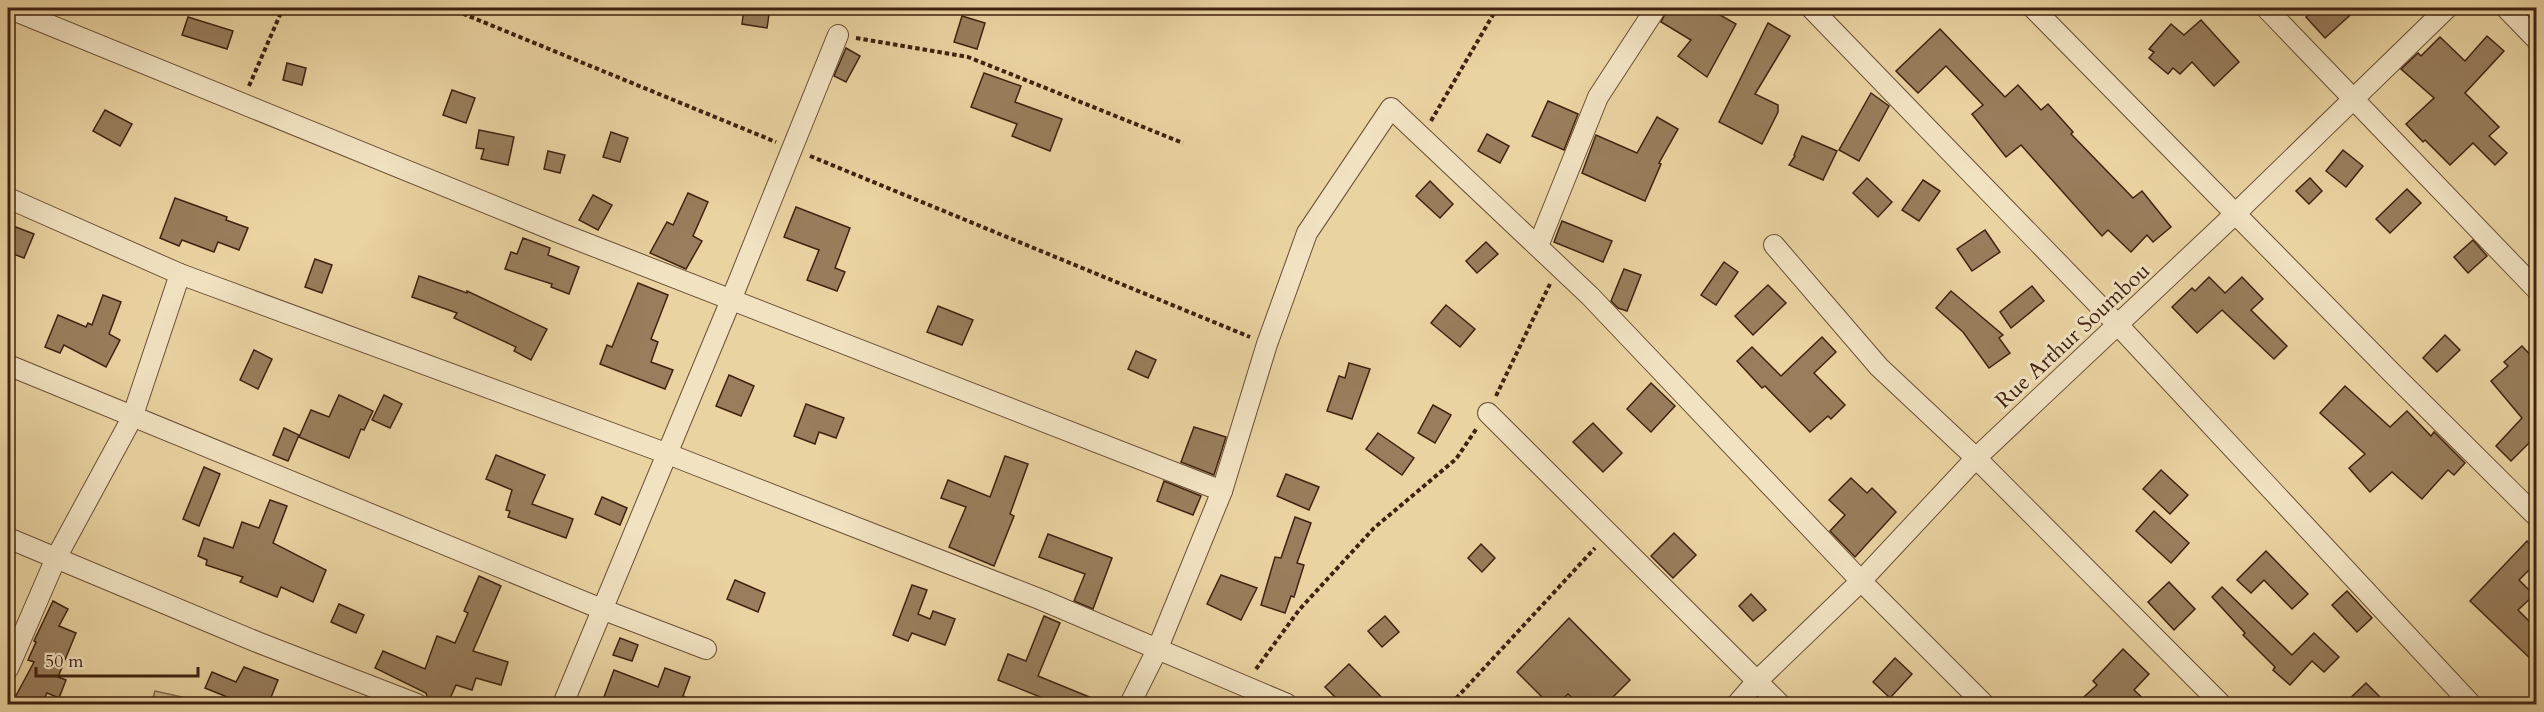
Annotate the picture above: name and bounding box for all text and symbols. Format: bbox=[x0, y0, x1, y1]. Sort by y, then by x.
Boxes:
street label: Rue Arthur Soumbou bbox=[1989, 256, 2157, 415]
scale bar bbox=[36, 640, 198, 678]
text: 50 m bbox=[45, 649, 84, 674]

